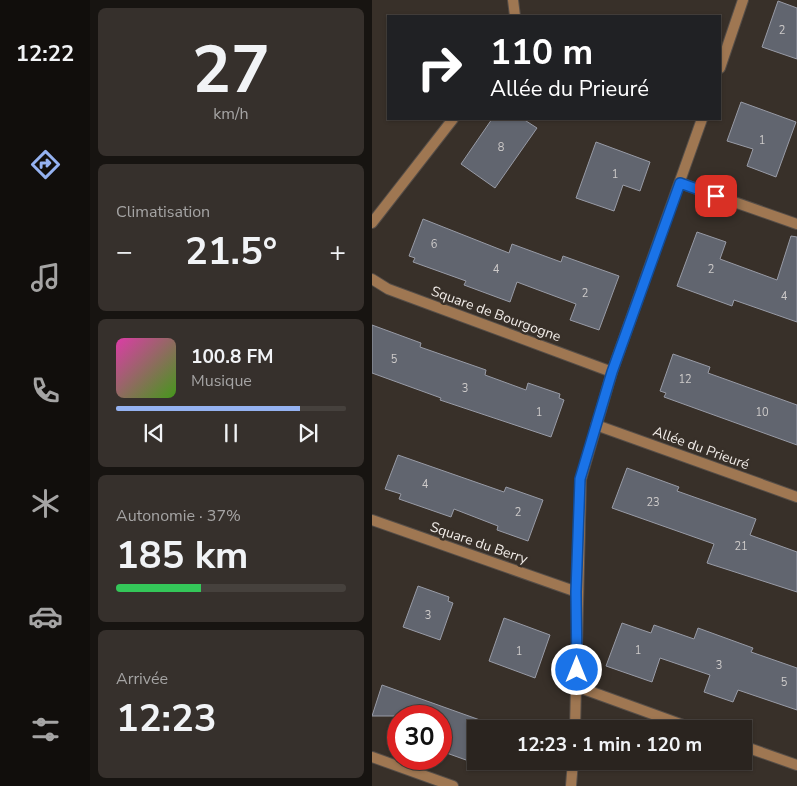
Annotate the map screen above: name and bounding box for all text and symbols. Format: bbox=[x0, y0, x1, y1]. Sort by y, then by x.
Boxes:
house number: 2 bbox=[779, 23, 785, 38]
text: 27 bbox=[192, 26, 270, 115]
text: 110 m bbox=[490, 29, 593, 76]
icon: right bbox=[407, 35, 472, 100]
text: 12:22 bbox=[16, 39, 74, 69]
text: Allée du Prieuré bbox=[490, 74, 649, 104]
text: km/h bbox=[213, 103, 249, 125]
house number: 1 bbox=[759, 133, 765, 148]
house number: 8 bbox=[498, 140, 505, 155]
icon: directions bbox=[28, 147, 63, 182]
house number: 1 bbox=[612, 167, 618, 182]
pin bbox=[695, 175, 737, 217]
icon: arrive bbox=[702, 182, 730, 210]
text: Climatisation bbox=[116, 201, 210, 223]
text: 21.5° bbox=[185, 226, 277, 277]
text: − bbox=[116, 233, 133, 271]
text: + bbox=[329, 233, 346, 271]
house number: 6 bbox=[431, 237, 438, 252]
icon: music bbox=[28, 260, 63, 295]
house number: 4 bbox=[493, 262, 500, 277]
house number: 2 bbox=[708, 262, 714, 277]
street label: Square de Bourgogne bbox=[428, 282, 564, 346]
house number: 2 bbox=[582, 286, 588, 301]
house number: 4 bbox=[781, 289, 788, 304]
text: 100.8 FM bbox=[191, 344, 274, 370]
house number: 5 bbox=[391, 352, 398, 367]
text: Musique bbox=[191, 370, 252, 392]
house number: 12 bbox=[678, 372, 692, 387]
icon: phone bbox=[28, 373, 63, 408]
house number: 3 bbox=[462, 381, 468, 396]
house number: 1 bbox=[536, 405, 542, 420]
house number: 10 bbox=[755, 405, 769, 420]
icon: previous bbox=[140, 419, 168, 447]
icon: pause bbox=[217, 419, 245, 447]
icon: next bbox=[294, 419, 322, 447]
street label: Allée du Prieuré bbox=[650, 422, 752, 474]
house number: 4 bbox=[422, 477, 429, 492]
icon: climate bbox=[28, 486, 63, 521]
house number: 23 bbox=[646, 495, 660, 510]
text: Autonomie · 37% bbox=[116, 505, 241, 527]
house number: 2 bbox=[515, 505, 521, 520]
street label: Square du Berry bbox=[428, 517, 531, 569]
text: 185 km bbox=[116, 530, 248, 581]
house number: 21 bbox=[734, 539, 748, 554]
icon: car bbox=[28, 599, 63, 634]
house number: 3 bbox=[425, 608, 431, 623]
position arrow bbox=[550, 643, 602, 695]
house number: 1 bbox=[635, 643, 641, 658]
house number: 1 bbox=[516, 644, 522, 659]
house number: 3 bbox=[716, 658, 722, 673]
text: Arrivée bbox=[116, 668, 168, 690]
house number: 5 bbox=[781, 675, 788, 690]
text: 12:23 bbox=[116, 693, 217, 744]
speed limit sign: 30 bbox=[387, 705, 452, 770]
icon: filters bbox=[28, 712, 63, 747]
text: 12:23 · 1 min · 120 m bbox=[517, 732, 702, 758]

